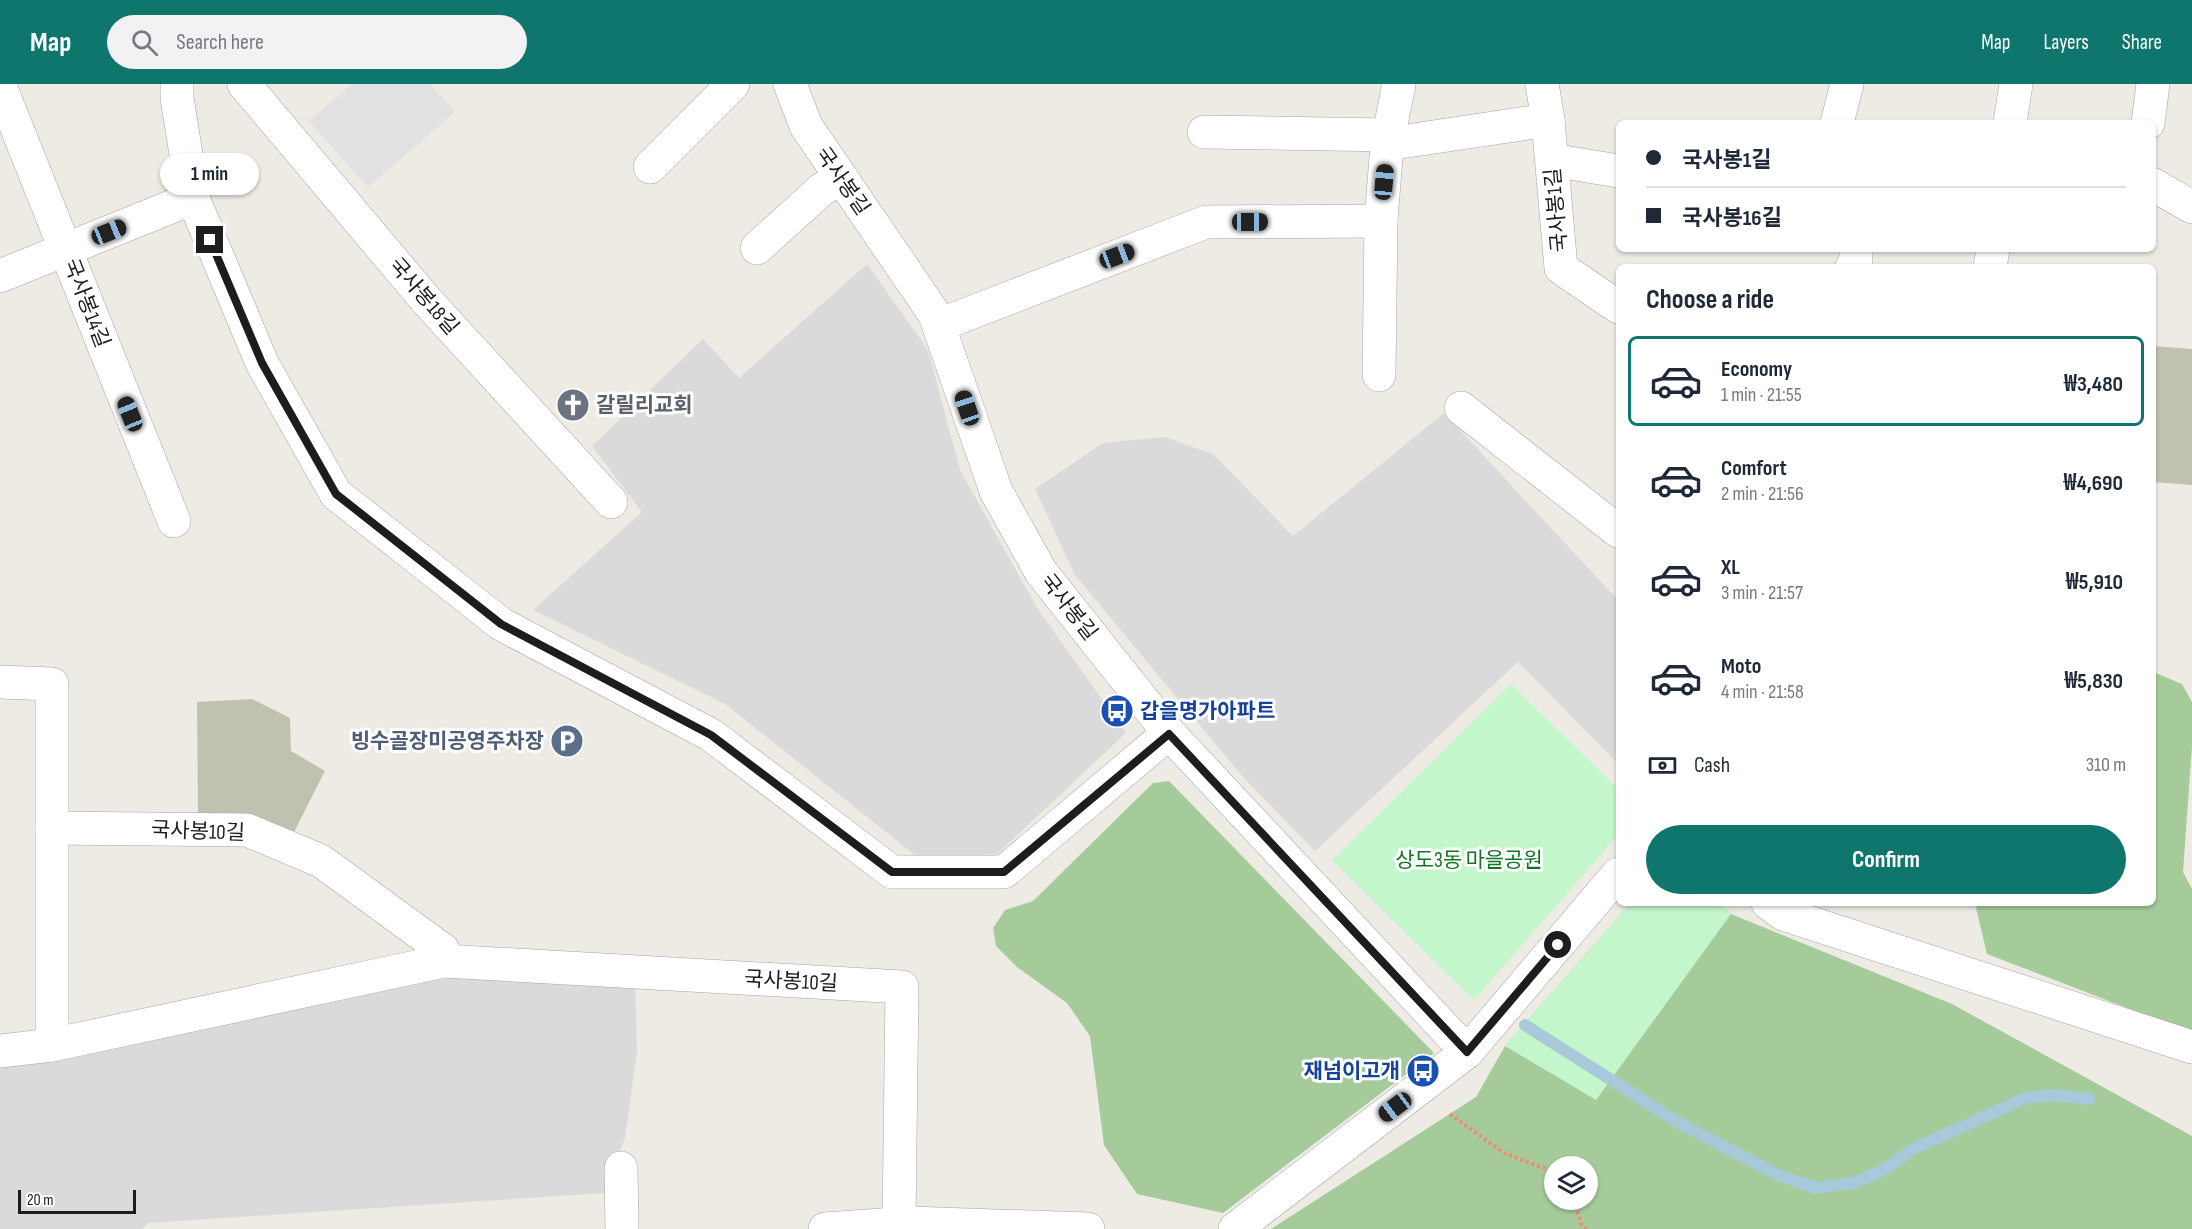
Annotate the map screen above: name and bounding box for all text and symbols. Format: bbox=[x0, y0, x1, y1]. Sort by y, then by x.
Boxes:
search box bbox=[107, 15, 527, 69]
text: Map bbox=[30, 26, 71, 59]
icon: search bbox=[128, 26, 161, 59]
text: Search here bbox=[176, 29, 264, 56]
text: Map bbox=[1981, 30, 2010, 55]
text: Layers bbox=[2043, 30, 2089, 55]
text: Share bbox=[2122, 30, 2162, 55]
street label: 국사봉길 bbox=[810, 142, 875, 220]
text: 국사봉1길 bbox=[1682, 147, 1772, 174]
callout: 1 min bbox=[160, 153, 260, 195]
text: 1 min bbox=[191, 162, 228, 186]
car bbox=[1373, 163, 1395, 201]
street label: 국사봉1길 bbox=[1540, 167, 1573, 253]
text: 국사봉16길 bbox=[1682, 205, 1782, 232]
car bbox=[1232, 213, 1268, 231]
car bbox=[89, 217, 129, 247]
route end bbox=[196, 226, 223, 253]
car bbox=[1097, 241, 1137, 271]
street label: 국사봉18길 bbox=[383, 253, 464, 340]
street label: 국사봉14길 bbox=[58, 255, 115, 351]
text: Choose a ride bbox=[1646, 284, 1774, 316]
icon: car bbox=[1649, 354, 1703, 408]
text: Economy bbox=[1721, 356, 1792, 383]
text: ₩3,480 bbox=[2064, 371, 2123, 398]
text: 1 min · 21:55 bbox=[1721, 383, 1802, 407]
church icon: 갈릴리교회 bbox=[555, 387, 591, 423]
car bbox=[953, 388, 981, 428]
place label: 갈릴리교회 bbox=[596, 393, 693, 418]
car bbox=[115, 394, 145, 434]
icon: car bbox=[1649, 453, 1703, 507]
text: Comfort bbox=[1721, 455, 1787, 482]
text: ₩4,690 bbox=[2064, 470, 2123, 497]
text: 2 min · 21:56 bbox=[1721, 482, 1804, 506]
icon: car bbox=[1649, 552, 1703, 606]
text: XL bbox=[1721, 554, 1740, 581]
street label: 국사봉길 bbox=[1035, 569, 1102, 645]
text: ₩5,910 bbox=[2066, 569, 2123, 596]
text: 3 min · 21:57 bbox=[1721, 581, 1803, 605]
icon: car bbox=[1649, 651, 1703, 705]
text: Moto bbox=[1721, 653, 1761, 680]
text: ₩5,830 bbox=[2064, 668, 2123, 695]
text: 4 min · 21:58 bbox=[1721, 680, 1804, 704]
bus stop icon: 갑을명가아파트 bbox=[1099, 693, 1135, 729]
place label: 갑을명가아파트 bbox=[1140, 699, 1275, 724]
parking icon: 빙수골장미공영주차장 bbox=[549, 723, 585, 759]
place label: 빙수골장미공영주차장 bbox=[351, 729, 544, 754]
icon: cash bbox=[1646, 749, 1679, 782]
text: Cash bbox=[1694, 752, 1730, 779]
text: 310 m bbox=[2086, 753, 2126, 777]
street label: 국사봉10길 bbox=[151, 817, 245, 846]
button: Confirm bbox=[1646, 825, 2126, 894]
park label: 상도3동 마을공원 bbox=[1395, 848, 1543, 873]
route start bbox=[1544, 931, 1571, 958]
street label: 국사봉10길 bbox=[743, 967, 839, 996]
bus stop icon: 재넘이고개 bbox=[1405, 1053, 1441, 1089]
place label: 재넘이고개 bbox=[1303, 1059, 1400, 1084]
car bbox=[1375, 1089, 1415, 1125]
map controls bbox=[1544, 1156, 1598, 1210]
button: layers bbox=[1544, 1156, 1598, 1210]
scale bar bbox=[18, 1187, 136, 1214]
text: 20 m bbox=[27, 1191, 54, 1210]

